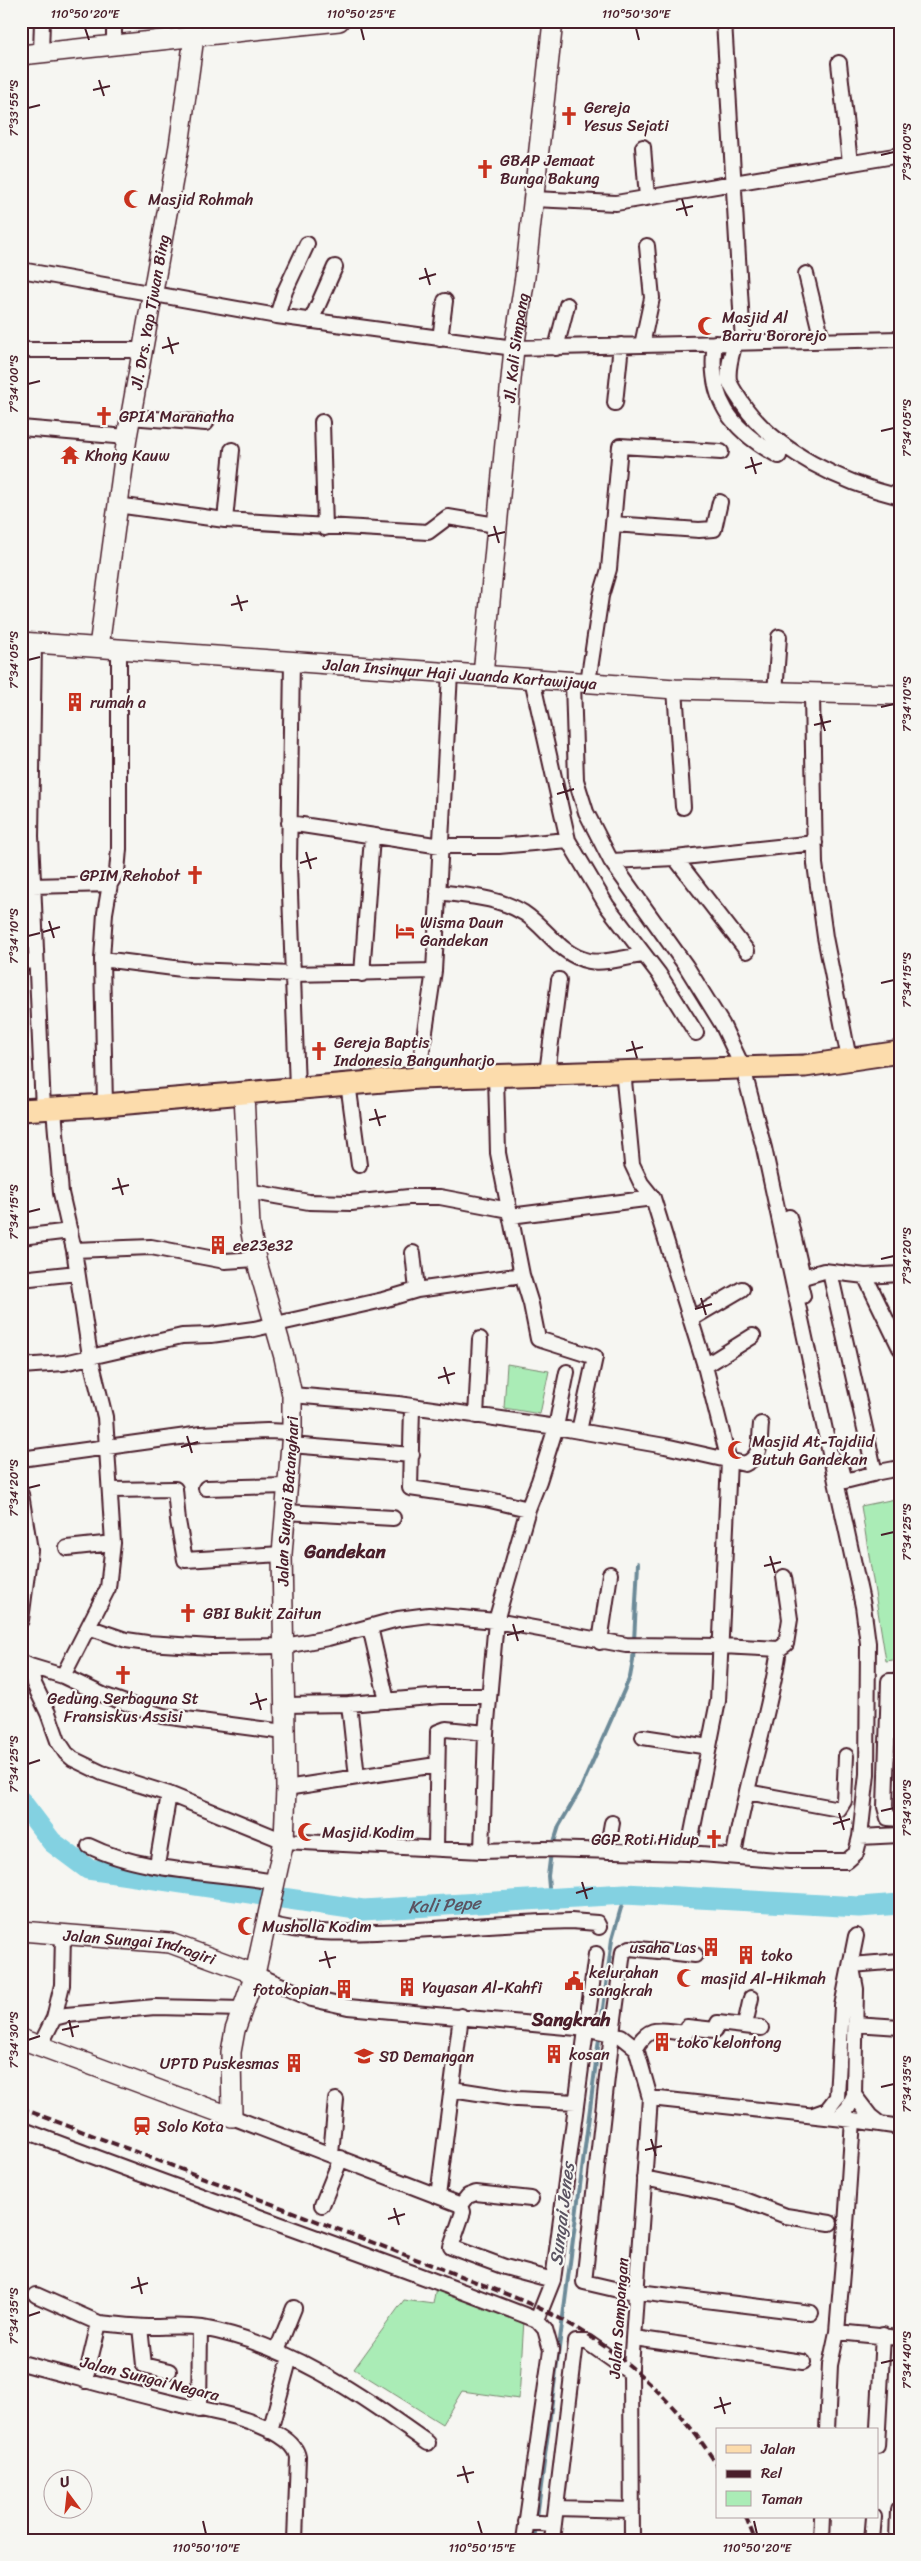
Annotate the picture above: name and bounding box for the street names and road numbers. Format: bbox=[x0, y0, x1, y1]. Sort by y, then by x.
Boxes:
street label: Jl. Drs. Yap Tjwan Bing bbox=[122, 232, 178, 393]
street label: Jl. Kali Simpang bbox=[495, 291, 537, 405]
street label: Jalan Insinyur Haji Juanda Kartawijaya bbox=[321, 650, 599, 698]
street label: Jalan Sungai Batanghari bbox=[268, 1416, 307, 1587]
street label: Jalan Sungai Indragiri bbox=[61, 1920, 220, 1974]
street label: Jalan Sampangan bbox=[600, 2256, 637, 2380]
street label: Jalan Sungai Negara bbox=[76, 2347, 223, 2410]

